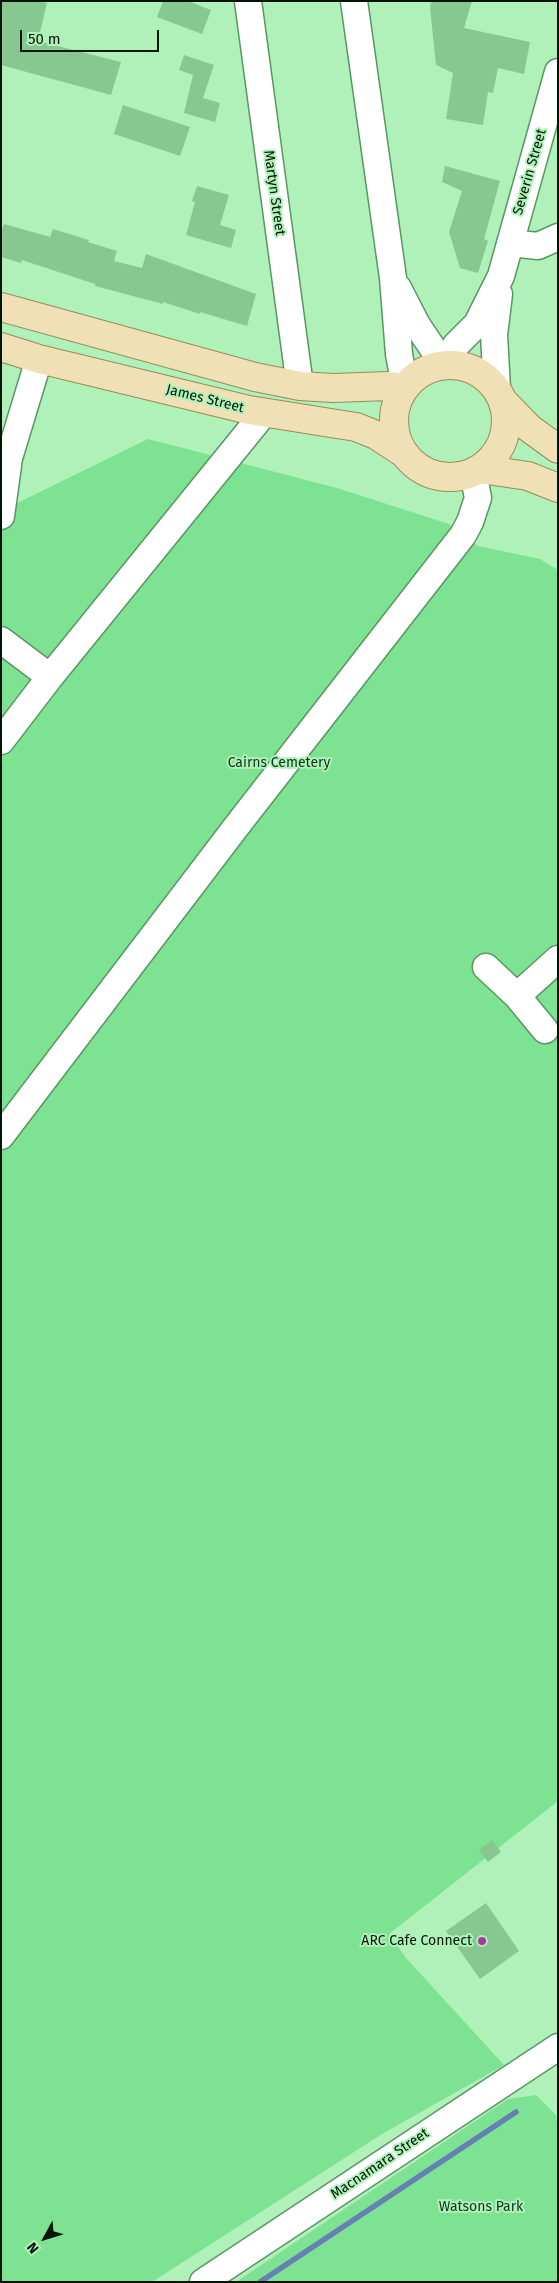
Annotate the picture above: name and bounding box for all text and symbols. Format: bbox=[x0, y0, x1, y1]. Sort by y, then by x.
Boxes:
scale bar bbox=[22, 20, 161, 52]
text: 50 m bbox=[28, 30, 61, 48]
street label: Severin Street bbox=[510, 127, 550, 217]
street label: Martyn Street bbox=[260, 149, 288, 237]
street label: James Street bbox=[164, 381, 246, 417]
park label: Cairns Cemetery bbox=[228, 755, 330, 771]
place label: ARC Cafe Connect bbox=[361, 1933, 472, 1949]
marker: ARC Cafe Connect bbox=[476, 1935, 488, 1947]
street label: Macnamara Street bbox=[328, 2125, 432, 2203]
park label: Watsons Park bbox=[439, 2199, 523, 2215]
north arrow bbox=[20, 2213, 70, 2263]
text: N bbox=[23, 2239, 42, 2257]

